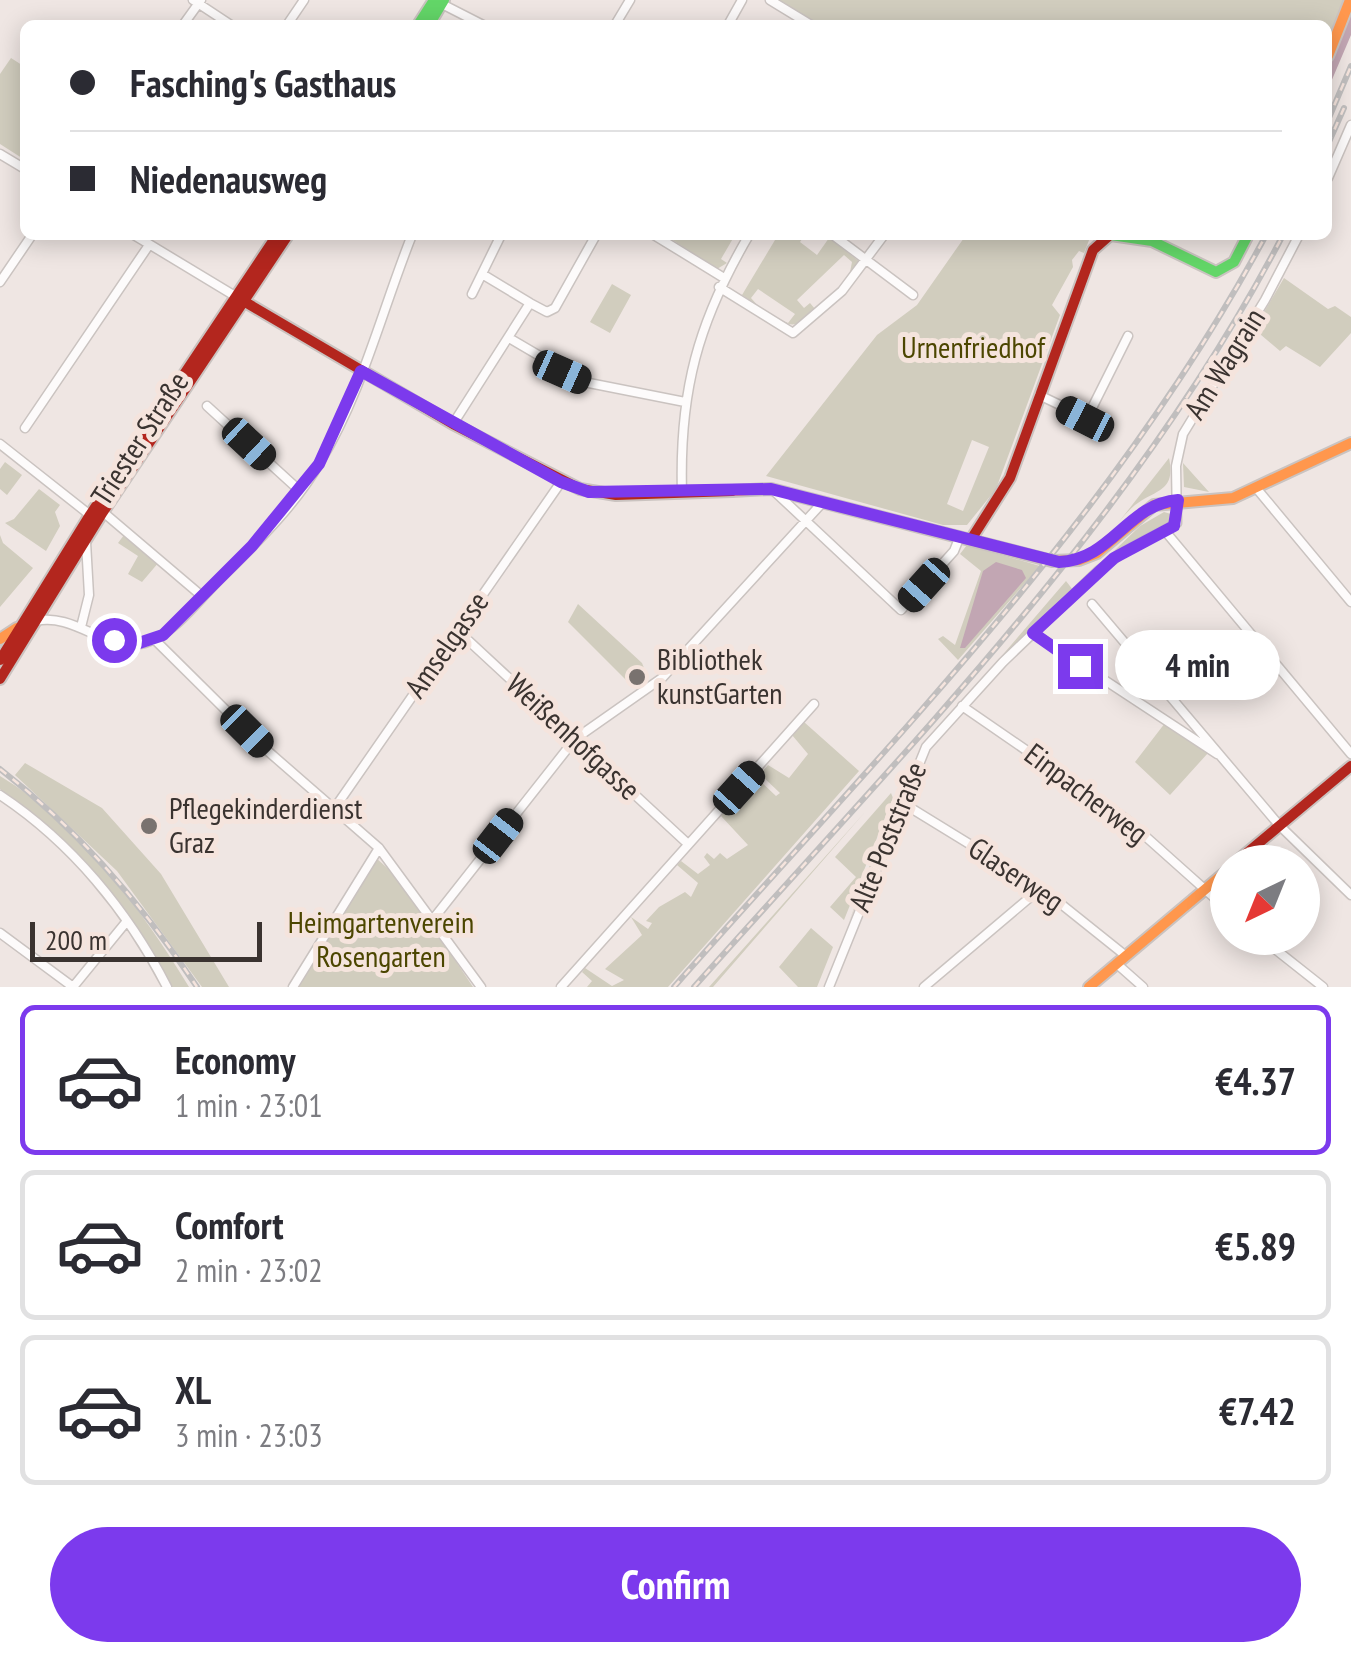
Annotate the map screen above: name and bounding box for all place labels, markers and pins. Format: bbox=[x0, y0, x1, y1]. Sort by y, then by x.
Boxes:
place label: Bibliothek kunstGarten bbox=[657, 639, 783, 712]
marker: Bibliothek kunstGarten bbox=[626, 666, 648, 688]
place label: Pflegekinderdienst Graz bbox=[169, 788, 363, 861]
marker: Pflegekinderdienst Graz bbox=[138, 815, 160, 837]

